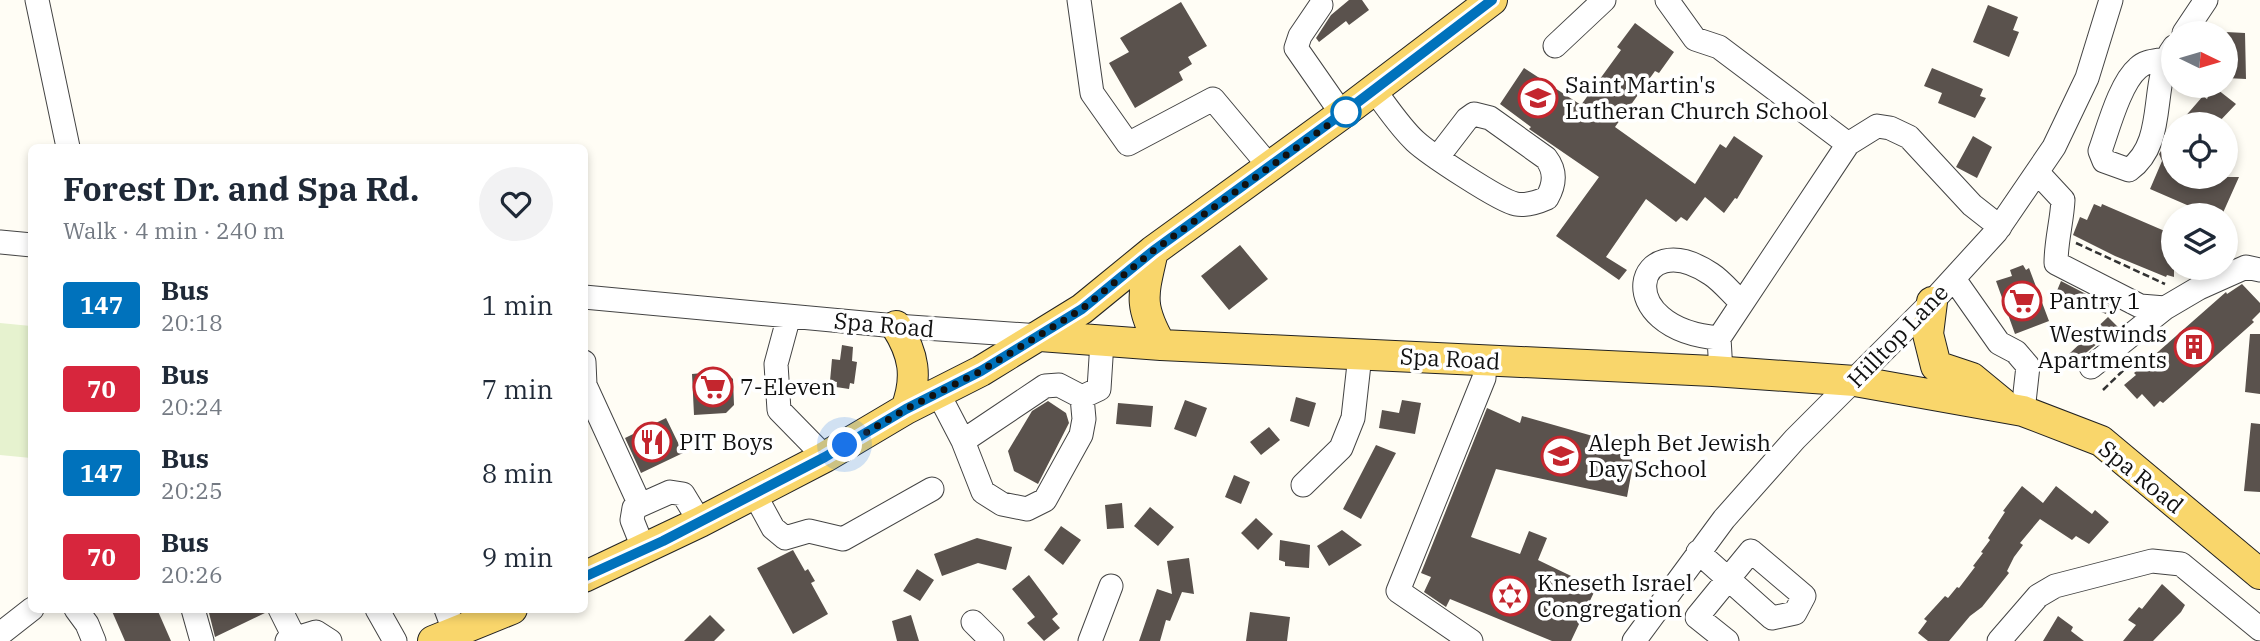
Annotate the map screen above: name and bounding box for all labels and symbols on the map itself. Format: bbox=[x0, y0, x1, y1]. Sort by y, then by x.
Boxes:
north arrow bbox=[2161, 21, 2238, 98]
place label: Saint Martin's Lutheran Church School bbox=[1565, 69, 1828, 125]
school or university icon: Saint Martin's Lutheran Church School bbox=[1517, 77, 1559, 119]
unlabelled marker bbox=[1331, 97, 1361, 127]
street label: Hilltop Lane bbox=[1840, 277, 1954, 394]
supermarket icon: Pantry 1 bbox=[2001, 280, 2043, 322]
place label: Pantry 1 bbox=[2049, 285, 2141, 315]
street label: Spa Road bbox=[833, 305, 935, 343]
place label: Westwinds Apartments bbox=[2038, 318, 2167, 374]
building icon: Westwinds Apartments bbox=[2173, 326, 2215, 368]
street label: Spa Road bbox=[1399, 340, 1501, 376]
supermarket icon: 7-Eleven bbox=[692, 366, 734, 408]
place label: 7-Eleven bbox=[740, 371, 836, 401]
restaurant icon: PIT Boys bbox=[631, 421, 673, 463]
place label: PIT Boys bbox=[679, 426, 773, 456]
your location bbox=[827, 427, 862, 462]
place label: Aleph Bet Jewish Day School bbox=[1588, 427, 1771, 483]
street label: Spa Road bbox=[2093, 433, 2190, 520]
school or university icon: Aleph Bet Jewish Day School bbox=[1540, 435, 1582, 477]
place label: Kneseth Israel Congregation bbox=[1537, 567, 1693, 623]
synagogue icon: Kneseth Israel Congregation bbox=[1489, 575, 1531, 617]

